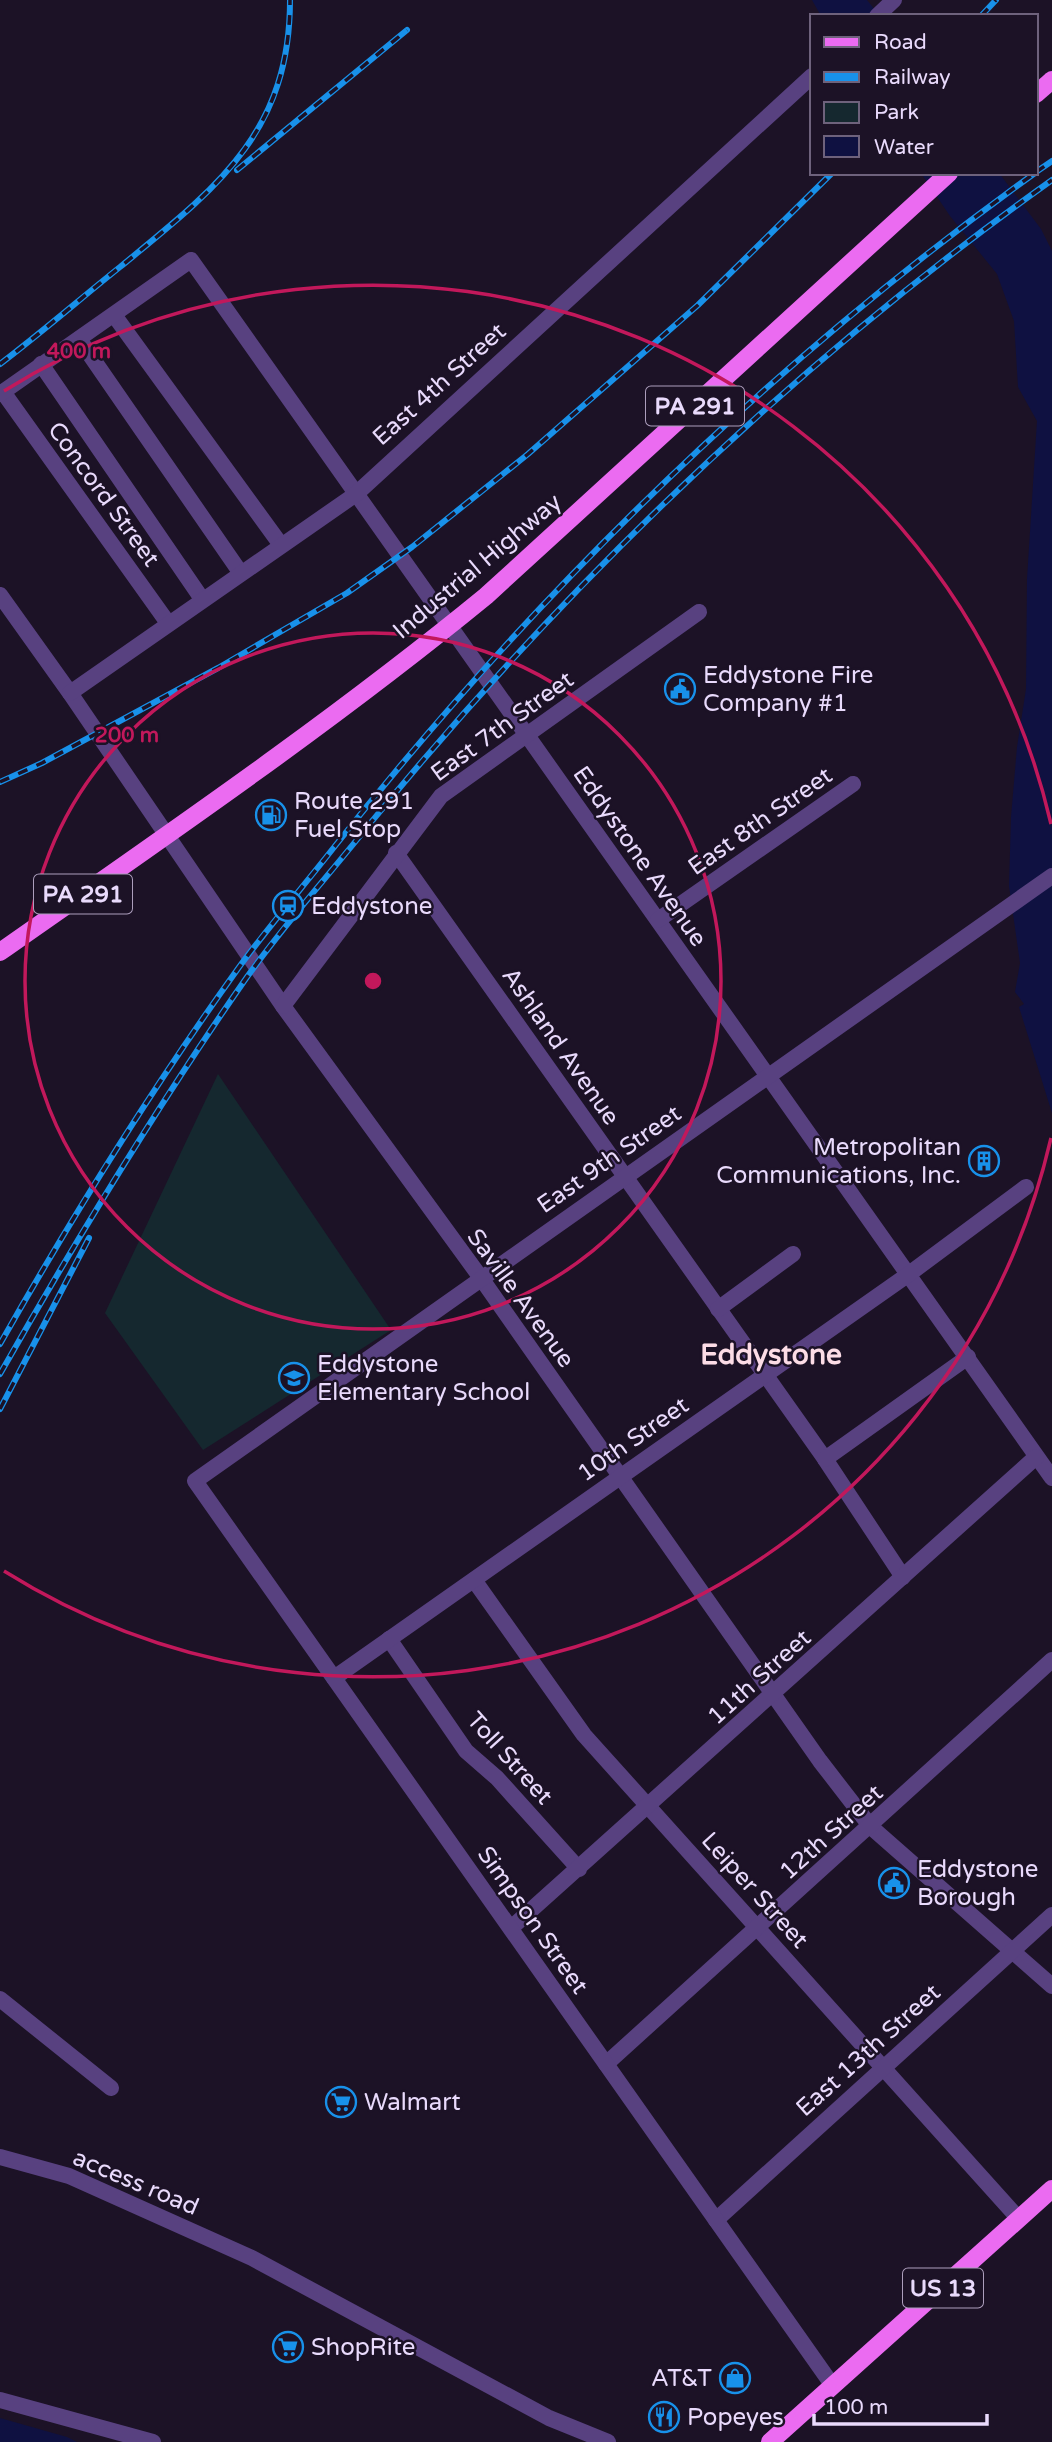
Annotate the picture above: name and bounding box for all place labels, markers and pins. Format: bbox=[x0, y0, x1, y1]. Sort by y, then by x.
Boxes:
place label: Eddystone Fire Company #1 bbox=[703, 661, 873, 718]
public building icon: Eddystone Fire Company #1 bbox=[663, 672, 697, 706]
place label: Route 291 Fuel Stop bbox=[294, 787, 414, 844]
fuel station icon: Route 291 Fuel Stop bbox=[254, 798, 288, 832]
station icon: Eddystone bbox=[271, 889, 305, 923]
place label: Eddystone bbox=[311, 892, 432, 921]
centre of rings bbox=[361, 969, 385, 993]
place label: Metropolitan Communications, Inc. bbox=[716, 1133, 961, 1190]
building icon: Metropolitan Communications, Inc. bbox=[967, 1144, 1001, 1178]
place label: Eddystone Elementary School bbox=[317, 1350, 530, 1407]
school or university icon: Eddystone Elementary School bbox=[277, 1361, 311, 1395]
place label: Eddystone Borough bbox=[917, 1855, 1038, 1912]
public building icon: Eddystone Borough bbox=[877, 1866, 911, 1900]
supermarket icon: Walmart bbox=[324, 2085, 358, 2119]
place label: Walmart bbox=[364, 2088, 461, 2117]
supermarket icon: ShopRite bbox=[271, 2330, 305, 2364]
place label: ShopRite bbox=[311, 2333, 415, 2362]
shop icon: AT&T bbox=[718, 2361, 752, 2395]
place label: AT&T bbox=[651, 2364, 712, 2393]
restaurant icon: Popeyes bbox=[647, 2400, 681, 2434]
place label: Popeyes bbox=[687, 2403, 784, 2432]

